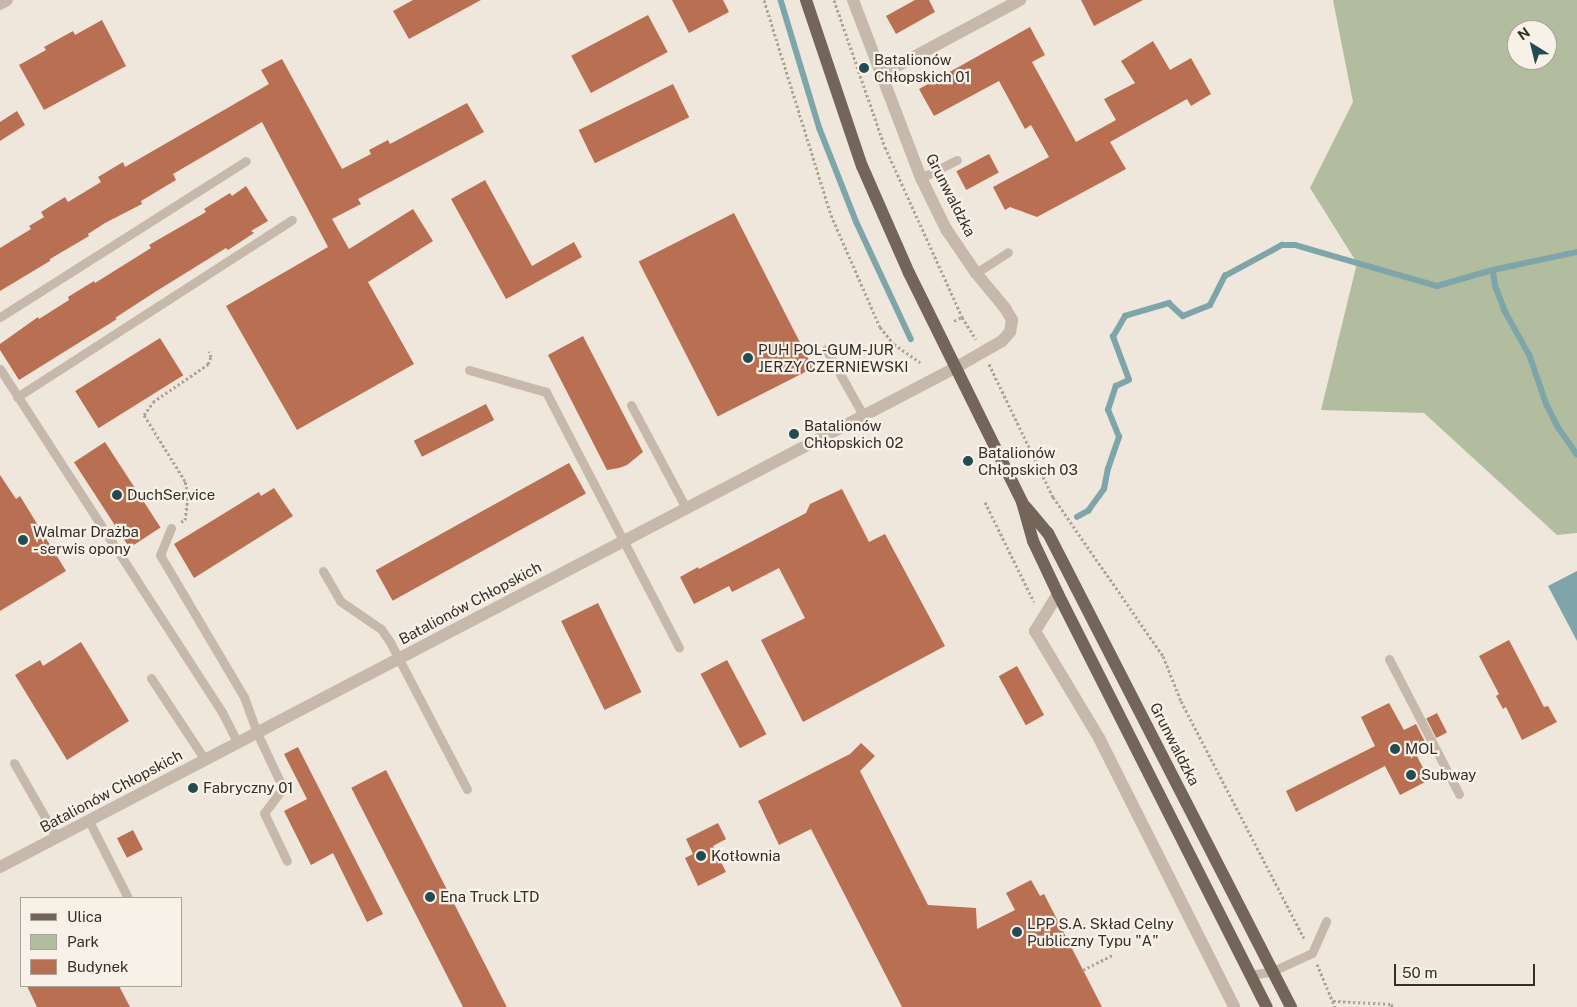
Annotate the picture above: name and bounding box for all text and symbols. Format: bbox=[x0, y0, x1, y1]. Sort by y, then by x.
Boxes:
north arrow bbox=[1507, 20, 1557, 70]
text: N bbox=[1515, 24, 1533, 43]
place label: Batalionów Chłopskich 01 bbox=[874, 50, 971, 85]
marker: Batalionów Chłopskich 01 bbox=[858, 62, 870, 74]
street label: Grunwaldzka bbox=[922, 150, 980, 240]
place label: PUH POL-GUM-JUR JERZY CZERNIEWSKI bbox=[758, 340, 909, 375]
marker: PUH POL-GUM-JUR JERZY CZERNIEWSKI bbox=[742, 352, 754, 364]
place label: Batalionów Chłopskich 02 bbox=[804, 416, 903, 451]
marker: Batalionów Chłopskich 02 bbox=[788, 428, 800, 440]
place label: Batalionów Chłopskich 03 bbox=[978, 443, 1078, 478]
marker: Batalionów Chłopskich 03 bbox=[962, 455, 974, 467]
place label: DuchService bbox=[127, 486, 215, 504]
marker: DuchService bbox=[111, 489, 123, 501]
place label: Walmar Drażba - serwis opony bbox=[33, 522, 139, 557]
marker: Walmar Drażba - serwis opony bbox=[17, 534, 29, 546]
street label: Batalionów Chłopskich bbox=[396, 558, 544, 648]
street label: Grunwaldzka bbox=[1146, 699, 1204, 789]
place label: MOL bbox=[1405, 740, 1438, 758]
marker: MOL bbox=[1389, 743, 1401, 755]
street label: Batalionów Chłopskich bbox=[37, 746, 185, 836]
place label: Subway bbox=[1421, 766, 1476, 784]
marker: Subway bbox=[1405, 769, 1417, 781]
place label: Fabryczny 01 bbox=[203, 779, 293, 797]
marker: Fabryczny 01 bbox=[187, 782, 199, 794]
place label: Kotłownia bbox=[711, 847, 780, 865]
marker: Kotłownia bbox=[695, 850, 707, 862]
place label: Ena Truck LTD bbox=[440, 888, 539, 906]
marker: Ena Truck LTD bbox=[424, 891, 436, 903]
legend bbox=[20, 897, 182, 987]
text: Ulica bbox=[67, 908, 102, 925]
place label: LPP S.A. Skład Celny Publiczny Typu "A" bbox=[1027, 914, 1174, 949]
marker: LPP S.A. Skład Celny Publiczny Typu "A" bbox=[1011, 926, 1023, 938]
text: Park bbox=[67, 933, 99, 950]
scale bar bbox=[1397, 954, 1538, 986]
text: Budynek bbox=[67, 958, 128, 975]
text: 50 m bbox=[1402, 964, 1437, 981]

